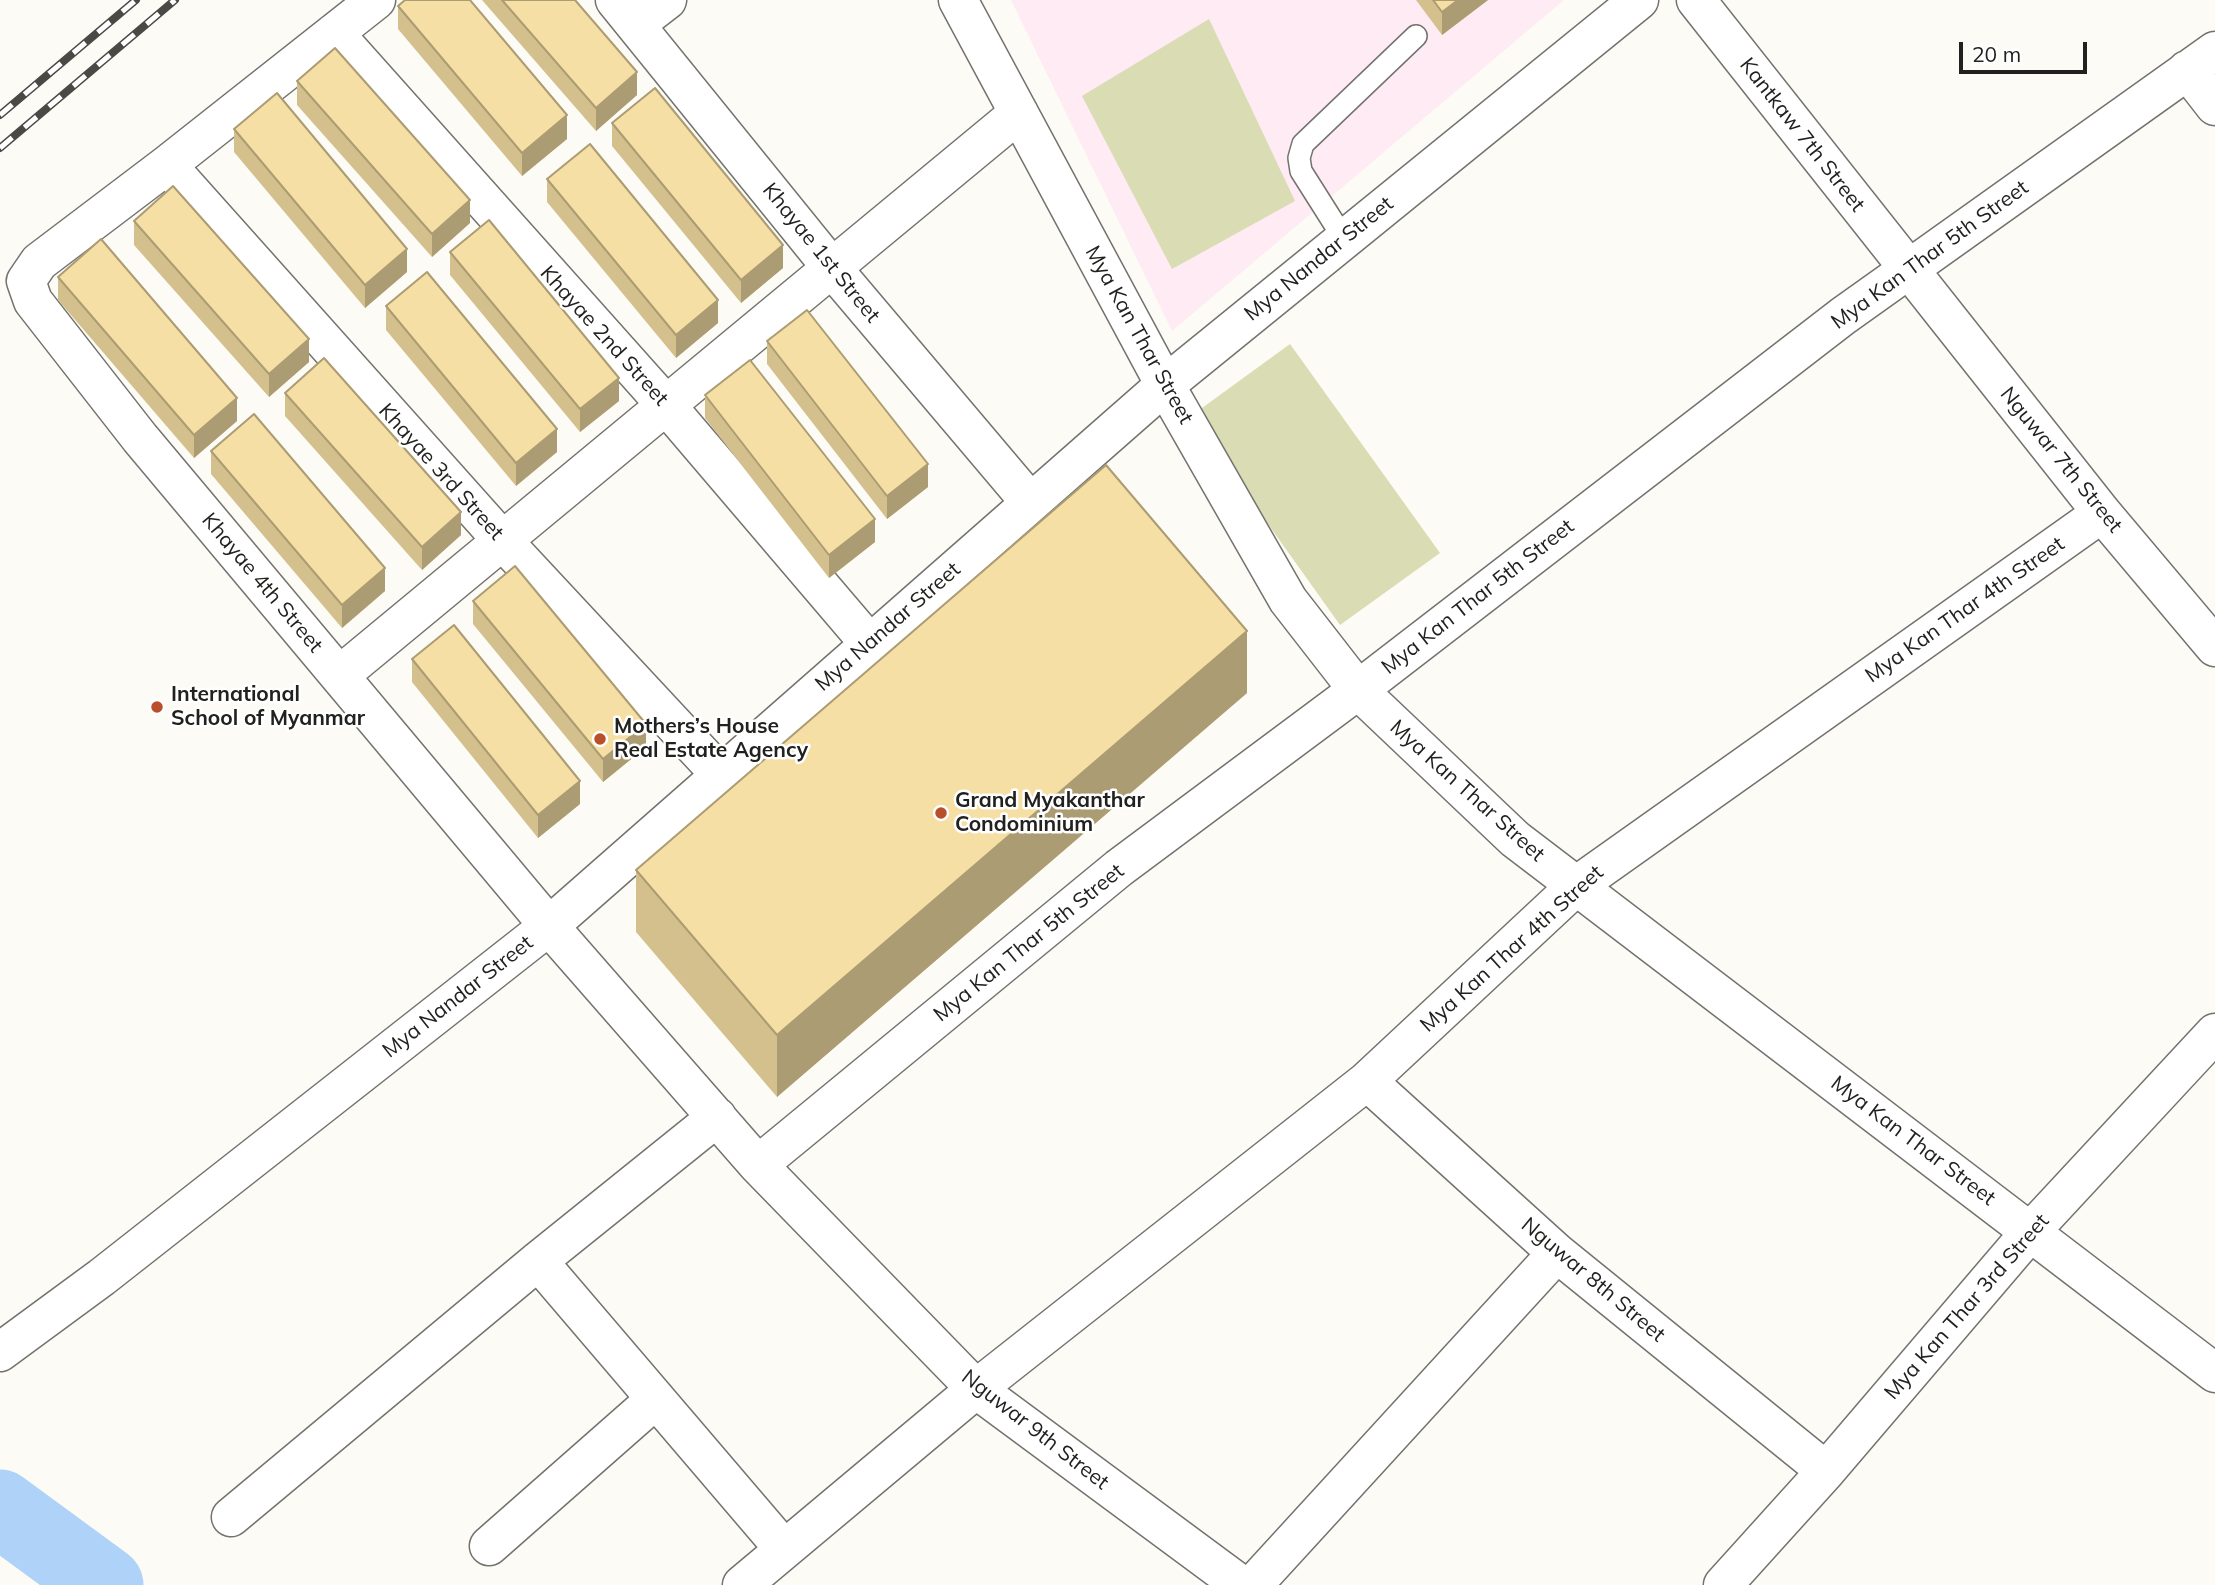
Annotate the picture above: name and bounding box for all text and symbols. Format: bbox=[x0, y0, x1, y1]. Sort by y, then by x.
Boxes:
scale bar bbox=[1963, 28, 2091, 72]
text: 20 m bbox=[1972, 41, 2021, 67]
street label: Kantkaw 7th Street bbox=[1734, 53, 1870, 217]
street label: Mya Kan Thar 5th Street bbox=[1827, 175, 2033, 335]
street label: Khayae 1st Street bbox=[757, 178, 885, 328]
street label: Mya Nandar Street bbox=[1240, 191, 1398, 327]
street label: Mya Kan Thar Street bbox=[1080, 242, 1198, 428]
street label: Khayae 2nd Street bbox=[535, 261, 673, 411]
street label: Nguwar 7th Street bbox=[1995, 382, 2127, 538]
street label: Khayae 3rd Street bbox=[373, 399, 509, 545]
street label: Khayae 4th Street bbox=[196, 508, 328, 658]
street label: Mya Kan Thar 5th Street bbox=[1377, 514, 1579, 680]
street label: Mya Kan Thar 4th Street bbox=[1861, 532, 2069, 688]
street label: Mya Nandar Street bbox=[810, 557, 966, 697]
place label: International School of Myanmar bbox=[171, 682, 365, 732]
marker: International School of Myanmar bbox=[149, 699, 165, 715]
place label: Mothers’s House Real Estate Agency bbox=[614, 714, 808, 764]
street label: Mya Kan Thar Street bbox=[1384, 715, 1550, 867]
marker: Mothers’s House Real Estate Agency bbox=[592, 731, 608, 747]
place label: Grand Myakanthar Condominium bbox=[955, 788, 1145, 838]
marker: Grand Myakanthar Condominium bbox=[933, 805, 949, 821]
street label: Mya Kan Thar 5th Street bbox=[929, 859, 1129, 1027]
street label: Mya Kan Thar 4th Street bbox=[1415, 860, 1609, 1038]
street label: Mya Nandar Street bbox=[378, 930, 538, 1064]
street label: Mya Kan Thar Street bbox=[1826, 1071, 2000, 1211]
street label: Mya Kan Thar 3rd Street bbox=[1880, 1209, 2054, 1405]
street label: Nguwar 8th Street bbox=[1516, 1212, 1670, 1348]
street label: Nguwar 9th Street bbox=[956, 1365, 1114, 1495]

